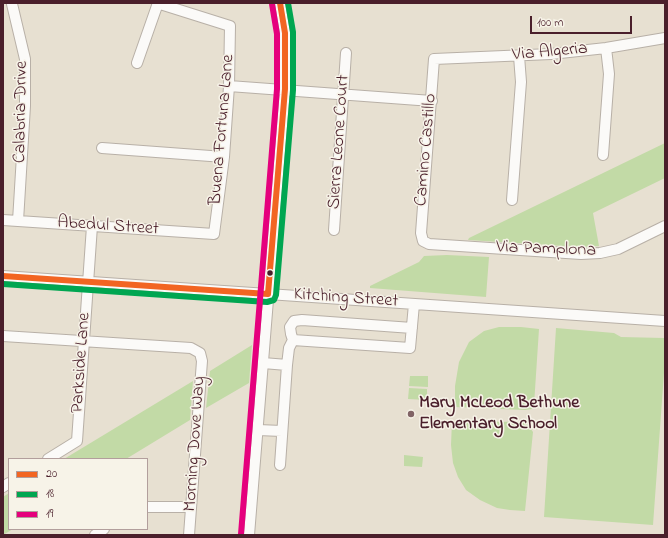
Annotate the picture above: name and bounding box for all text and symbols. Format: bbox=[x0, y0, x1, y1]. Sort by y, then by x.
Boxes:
scale bar bbox=[532, 8, 634, 34]
text: 100 m bbox=[537, 14, 564, 32]
street label: Via Algeria bbox=[511, 39, 589, 67]
street label: Buena Fortuna Lane bbox=[206, 54, 240, 206]
street label: Calabria Drive bbox=[10, 61, 34, 163]
street label: Sierra Leone Court bbox=[325, 74, 355, 210]
street label: Camino Castillo bbox=[411, 93, 443, 207]
street label: Abedul Street bbox=[56, 213, 160, 241]
street label: Via Pamplona bbox=[496, 237, 596, 263]
unlabelled marker bbox=[265, 268, 275, 278]
street label: Kitching Street bbox=[293, 285, 399, 313]
street label: Parkside Lane bbox=[68, 312, 96, 414]
street label: Morning Dove Way bbox=[180, 376, 212, 512]
place label: Mary McLeod Bethune Elementary School bbox=[419, 393, 579, 436]
marker: Mary McLeod Bethune Elementary School bbox=[406, 409, 416, 419]
legend bbox=[8, 458, 148, 530]
text: 20 bbox=[46, 465, 57, 483]
text: 18 bbox=[46, 485, 54, 503]
text: 19 bbox=[46, 505, 53, 523]

